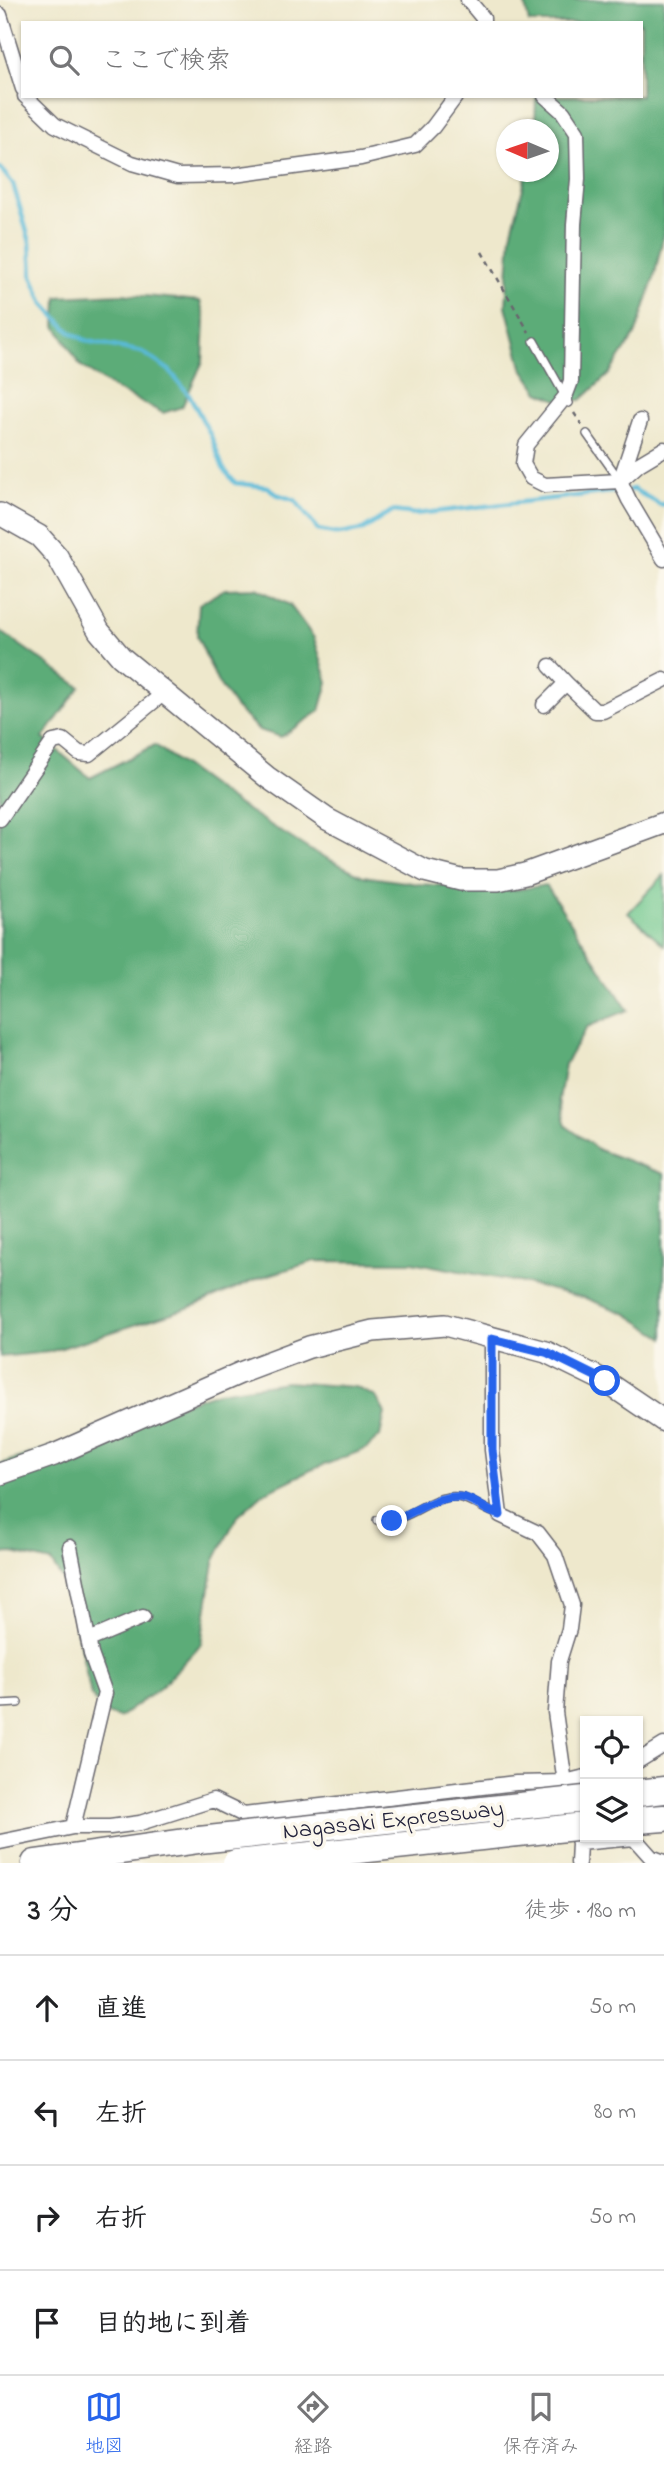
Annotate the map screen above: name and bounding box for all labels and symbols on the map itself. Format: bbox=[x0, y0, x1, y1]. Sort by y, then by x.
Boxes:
north arrow bbox=[496, 119, 559, 182]
route start bbox=[589, 1365, 620, 1396]
route end bbox=[376, 1505, 407, 1536]
street label: Nagasaki Expressway bbox=[281, 1792, 506, 1851]

